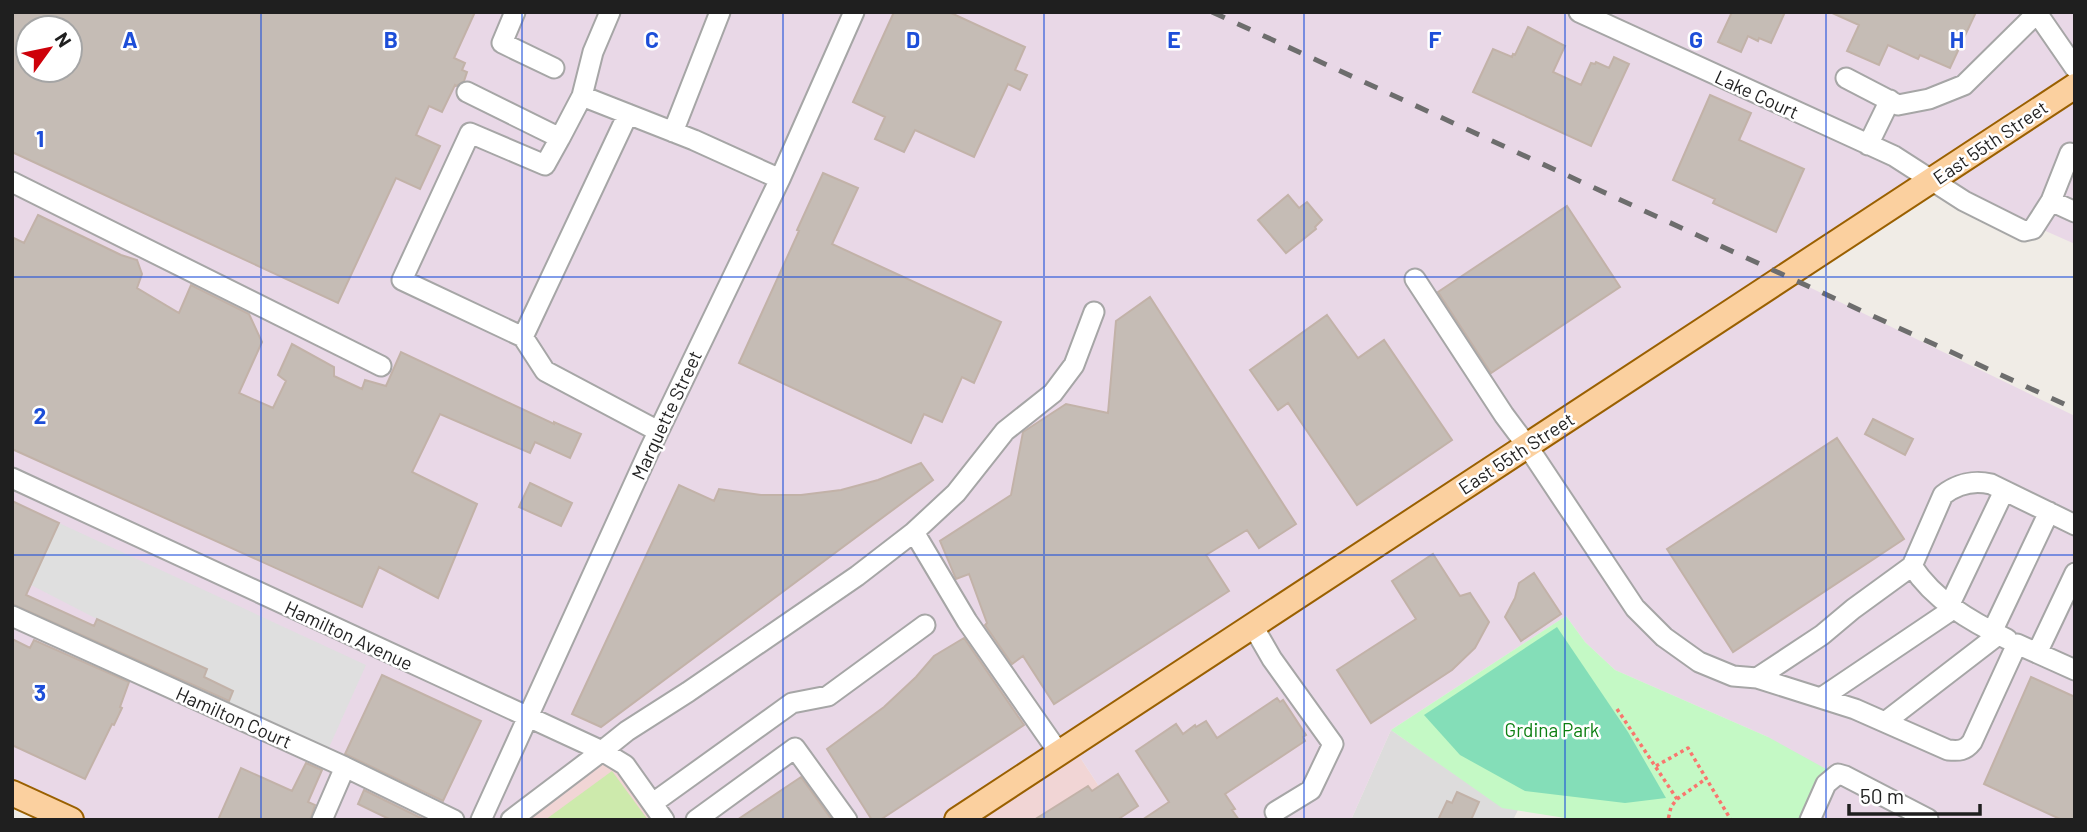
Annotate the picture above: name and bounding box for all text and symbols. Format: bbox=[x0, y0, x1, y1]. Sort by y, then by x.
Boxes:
north arrow bbox=[14, 14, 84, 84]
text: A bbox=[122, 25, 138, 53]
text: B bbox=[384, 25, 398, 53]
text: C bbox=[645, 25, 659, 53]
text: D bbox=[906, 25, 920, 53]
text: E bbox=[1167, 25, 1181, 53]
text: F bbox=[1429, 25, 1442, 53]
text: G bbox=[1689, 25, 1703, 53]
text: H bbox=[1950, 25, 1964, 53]
text: N bbox=[51, 28, 77, 51]
street label: Lake Court bbox=[1711, 65, 1803, 123]
street label: East 55th Street bbox=[1928, 95, 2052, 189]
text: 1 bbox=[36, 124, 44, 152]
street label: Marquette Street bbox=[626, 347, 706, 483]
text: 2 bbox=[34, 401, 46, 429]
street label: East 55th Street bbox=[1454, 407, 1578, 499]
street label: Hamilton Avenue bbox=[281, 595, 417, 675]
text: 3 bbox=[34, 678, 46, 706]
street label: Hamilton Court bbox=[173, 681, 295, 753]
park label: Grdina Park bbox=[1505, 718, 1599, 741]
scale bar bbox=[1849, 772, 1980, 816]
text: 50 m bbox=[1860, 783, 1904, 808]

